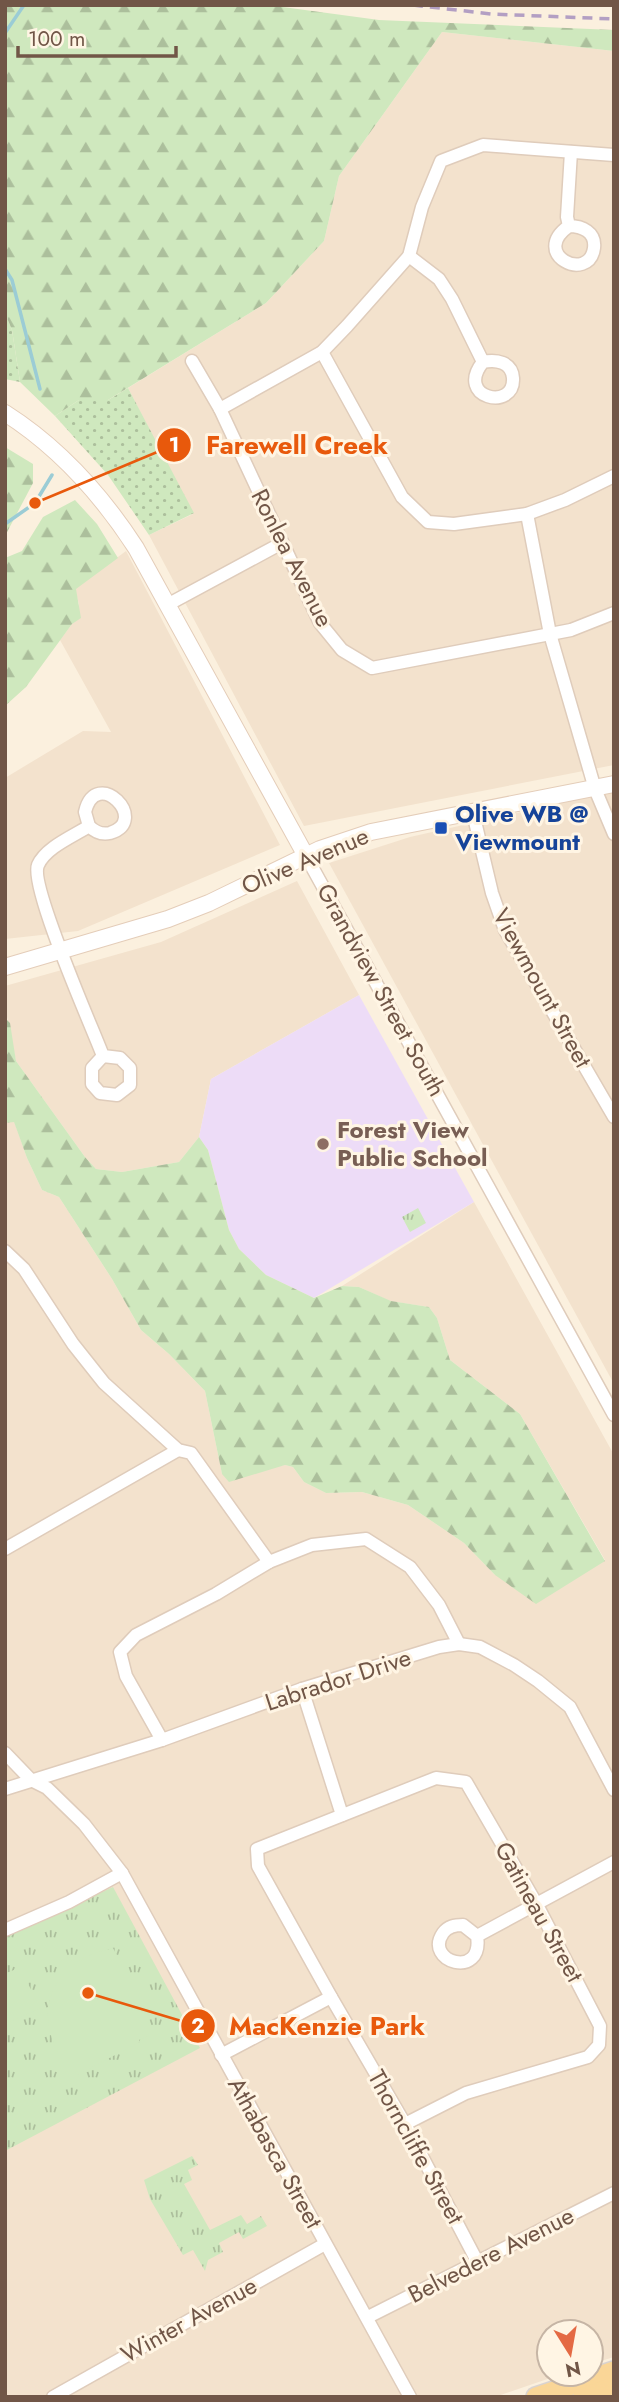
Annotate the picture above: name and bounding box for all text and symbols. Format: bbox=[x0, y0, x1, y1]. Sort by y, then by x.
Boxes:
scale bar bbox=[18, 14, 175, 58]
text: 100 m bbox=[28, 24, 85, 54]
callout: Farewell Creek bbox=[157, 421, 402, 468]
text: Farewell Creek bbox=[206, 426, 388, 464]
text: 1 bbox=[169, 430, 179, 460]
street label: Ronlea Avenue bbox=[243, 483, 342, 633]
place label: Olive WB @ Viewmount bbox=[454, 796, 589, 859]
street label: Olive Avenue bbox=[236, 818, 374, 903]
marker: Olive WB @ Viewmount bbox=[433, 820, 449, 836]
street label: Grandview Street South bbox=[308, 877, 455, 1103]
street label: Viewmount Street bbox=[484, 902, 601, 1074]
place label: Forest View Public School bbox=[337, 1112, 488, 1175]
marker: Forest View Public School bbox=[315, 1136, 331, 1152]
street label: Labrador Drive bbox=[260, 1639, 415, 1720]
street label: Gatineau Street bbox=[486, 1835, 593, 1989]
callout: MacKenzie Park bbox=[180, 2002, 439, 2049]
text: MacKenzie Park bbox=[229, 2007, 425, 2045]
text: 2 bbox=[191, 2011, 205, 2041]
street label: Thorncliffe Street bbox=[360, 2063, 473, 2230]
street label: Athabasca Street bbox=[219, 2071, 332, 2235]
street label: Belvedere Avenue bbox=[402, 2198, 580, 2311]
street label: Winter Avenue bbox=[114, 2268, 263, 2371]
north arrow bbox=[535, 2318, 605, 2388]
text: N bbox=[563, 2355, 583, 2384]

